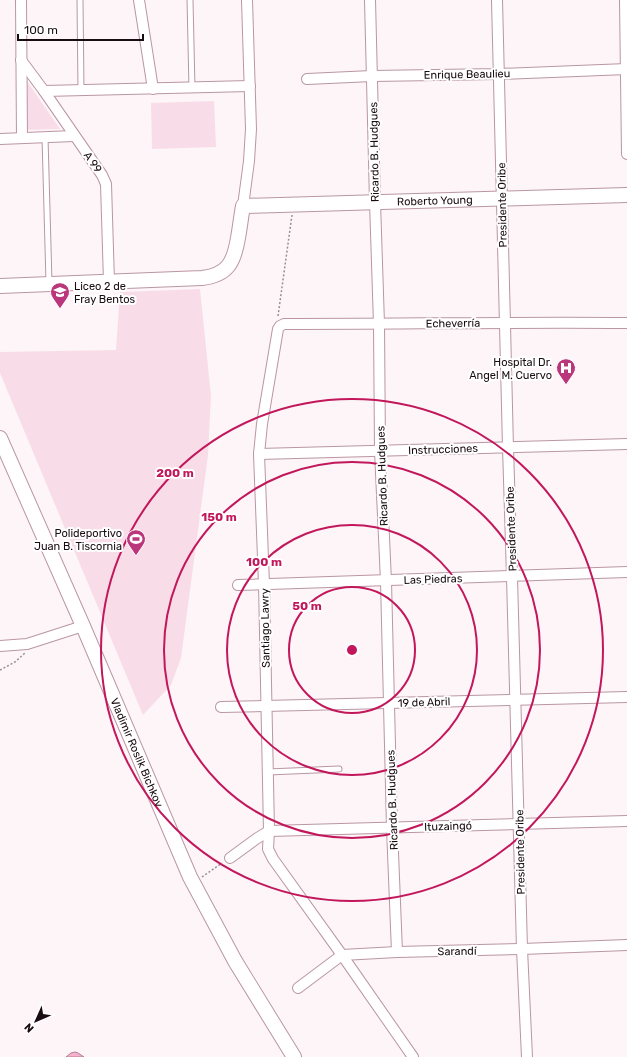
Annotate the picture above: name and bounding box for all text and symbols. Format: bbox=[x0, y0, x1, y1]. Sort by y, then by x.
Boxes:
scale bar bbox=[18, 16, 143, 42]
text: 100 m bbox=[24, 23, 58, 37]
street label: Enrique Beaulieu bbox=[424, 67, 510, 82]
street label: Ricardo B. Hudgues bbox=[367, 101, 382, 202]
street label: A 99 bbox=[81, 149, 104, 175]
street label: Presidente Oribe bbox=[495, 162, 510, 248]
street label: Roberto Young bbox=[397, 193, 473, 209]
place label: Liceo 2 de Fray Bentos bbox=[74, 280, 135, 306]
school or university icon: Liceo 2 de Fray Bentos bbox=[49, 281, 71, 309]
street label: Echeverría bbox=[426, 317, 480, 330]
place label: Hospital Dr. Angel M. Cuervo bbox=[469, 356, 552, 382]
hospital icon: Hospital Dr. Angel M. Cuervo bbox=[555, 357, 577, 385]
street label: Ricardo B. Hudgues bbox=[374, 425, 391, 526]
street label: Instrucciones bbox=[408, 442, 479, 457]
text: 200 m bbox=[156, 466, 194, 480]
street label: Presidente Oribe bbox=[504, 486, 519, 572]
text: 150 m bbox=[201, 510, 237, 524]
place label: Polideportivo Juan B. Tiscornia bbox=[34, 527, 122, 553]
sports icon: Polideportivo Juan B. Tiscornia bbox=[125, 528, 147, 556]
text: 100 m bbox=[246, 555, 282, 569]
street label: Las Piedras bbox=[403, 572, 463, 587]
street label: Santiago Lawry bbox=[258, 588, 273, 668]
text: 50 m bbox=[292, 599, 322, 613]
centre of rings bbox=[345, 643, 359, 657]
street label: 19 de Abril bbox=[398, 695, 450, 710]
street label: Vladimir Roslik Bichkov bbox=[107, 696, 165, 809]
street label: Ricardo B. Hudgues bbox=[384, 749, 401, 850]
street label: Presidente Oribe bbox=[513, 809, 528, 895]
street label: Ituzaingó bbox=[424, 819, 472, 834]
street label: Sarandí bbox=[437, 945, 478, 958]
north arrow bbox=[16, 1001, 56, 1041]
text: N bbox=[22, 1020, 37, 1035]

